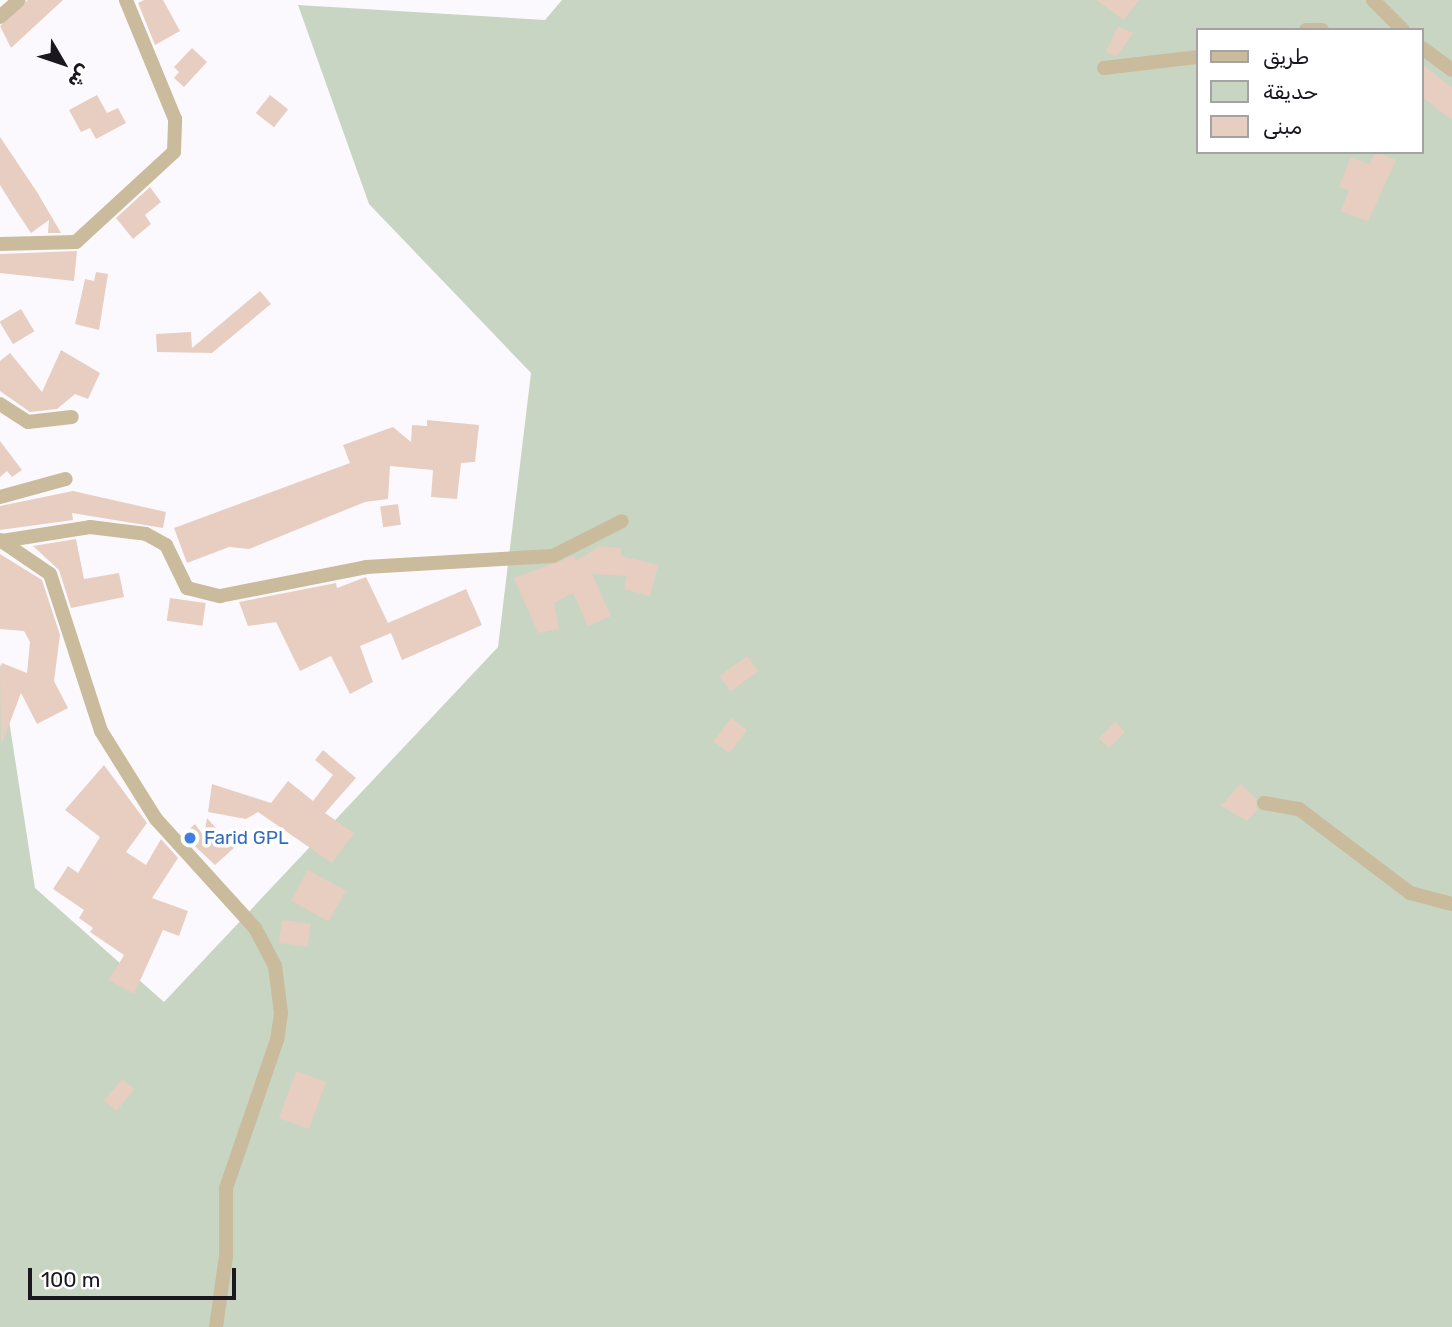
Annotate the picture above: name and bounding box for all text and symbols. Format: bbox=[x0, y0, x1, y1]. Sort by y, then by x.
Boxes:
north arrow bbox=[28, 28, 98, 98]
legend bbox=[1196, 28, 1424, 154]
text: طريق bbox=[1263, 44, 1309, 69]
text: ش bbox=[63, 60, 96, 93]
text: حديقة bbox=[1263, 79, 1318, 104]
text: مبنى bbox=[1263, 114, 1302, 139]
place label: Farid GPL bbox=[204, 827, 289, 849]
marker: Farid GPL bbox=[182, 830, 198, 846]
scale bar bbox=[32, 1254, 240, 1298]
text: 100 m bbox=[41, 1267, 100, 1292]

